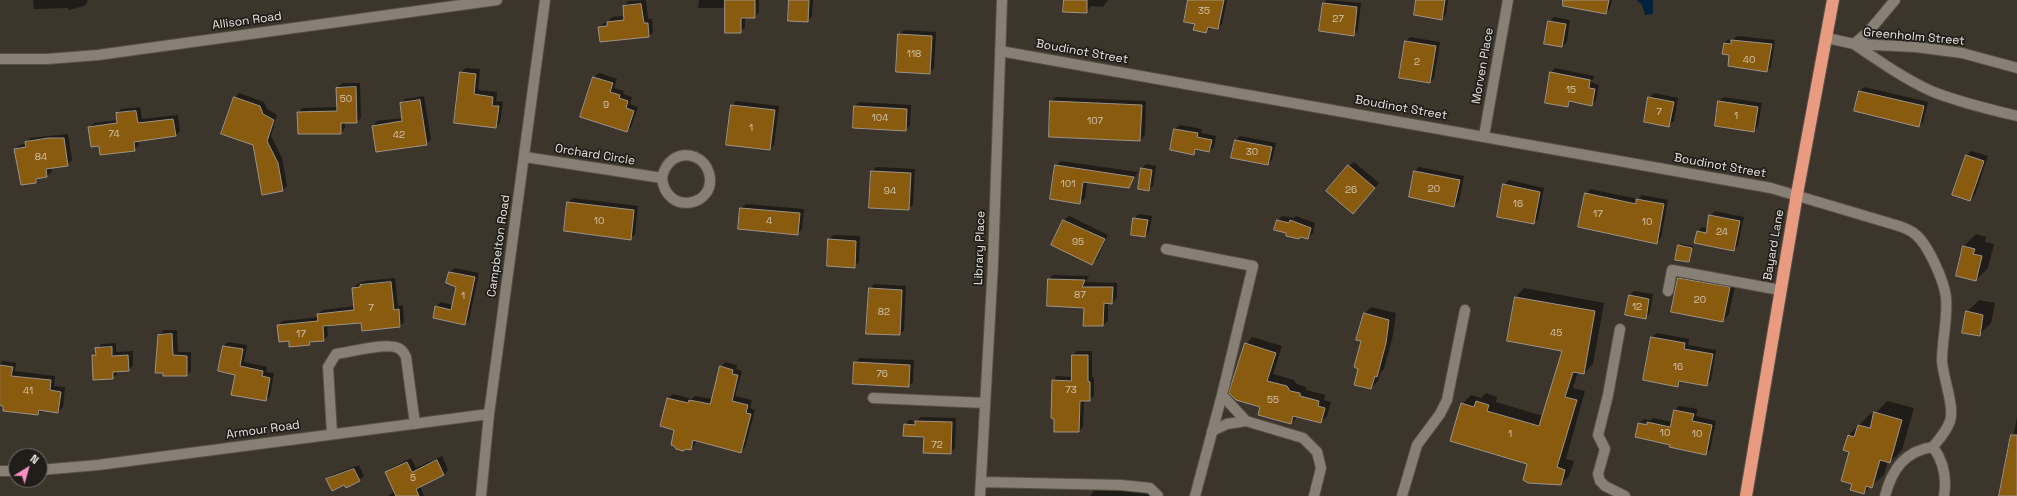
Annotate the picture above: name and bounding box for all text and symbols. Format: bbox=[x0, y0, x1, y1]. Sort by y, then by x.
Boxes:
house number: 35 bbox=[1198, 5, 1210, 17]
street label: Allison Road bbox=[211, 9, 283, 33]
house number: 27 bbox=[1332, 13, 1344, 25]
street label: Greenholm Street bbox=[1863, 25, 1965, 49]
street label: Morven Place bbox=[1469, 27, 1497, 105]
street label: Boudinot Street bbox=[1035, 37, 1129, 67]
house number: 118 bbox=[907, 48, 921, 60]
house number: 40 bbox=[1743, 54, 1755, 66]
house number: 2 bbox=[1414, 56, 1420, 68]
house number: 15 bbox=[1566, 84, 1576, 96]
house number: 50 bbox=[340, 93, 352, 105]
street label: Boudinot Street bbox=[1354, 93, 1448, 123]
house number: 9 bbox=[603, 99, 609, 111]
house number: 7 bbox=[1656, 106, 1662, 118]
house number: 1 bbox=[1734, 110, 1738, 122]
house number: 104 bbox=[872, 112, 888, 124]
house number: 107 bbox=[1087, 115, 1103, 127]
house number: 1 bbox=[749, 122, 753, 134]
house number: 74 bbox=[108, 128, 120, 140]
house number: 42 bbox=[393, 129, 405, 141]
street label: Orchard Circle bbox=[554, 142, 636, 168]
house number: 30 bbox=[1246, 146, 1258, 158]
house number: 84 bbox=[35, 151, 47, 163]
street label: Boudinot Street bbox=[1673, 151, 1767, 181]
house number: 101 bbox=[1061, 178, 1075, 190]
house number: 20 bbox=[1428, 183, 1440, 195]
house number: 26 bbox=[1345, 184, 1357, 196]
house number: 94 bbox=[884, 185, 896, 197]
street label: Campbelton Road bbox=[485, 194, 513, 298]
house number: 16 bbox=[1513, 198, 1523, 210]
house number: 17 bbox=[1593, 208, 1603, 220]
street label: Bayard Lane bbox=[1761, 208, 1787, 282]
street label: Library Place bbox=[972, 210, 988, 286]
house number: 10 bbox=[594, 215, 604, 227]
house number: 4 bbox=[766, 215, 772, 227]
house number: 10 bbox=[1642, 216, 1652, 228]
house number: 24 bbox=[1716, 226, 1728, 238]
house number: 95 bbox=[1072, 236, 1084, 248]
house number: 87 bbox=[1074, 289, 1086, 301]
house number: 1 bbox=[461, 290, 465, 302]
house number: 20 bbox=[1694, 294, 1706, 306]
house number: 12 bbox=[1632, 301, 1642, 313]
house number: 7 bbox=[368, 302, 374, 314]
house number: 82 bbox=[878, 306, 890, 318]
house number: 45 bbox=[1550, 327, 1562, 339]
house number: 17 bbox=[296, 328, 306, 340]
house number: 16 bbox=[1673, 361, 1683, 373]
house number: 76 bbox=[876, 368, 888, 380]
house number: 73 bbox=[1065, 384, 1077, 396]
house number: 41 bbox=[23, 385, 33, 397]
house number: 55 bbox=[1267, 394, 1279, 406]
street label: Armour Road bbox=[225, 418, 301, 442]
house number: 10 bbox=[1660, 427, 1670, 439]
house number: 1 bbox=[1508, 428, 1512, 440]
house number: 10 bbox=[1692, 428, 1702, 440]
house number: 72 bbox=[931, 439, 943, 451]
north arrow bbox=[8, 448, 48, 488]
text: N bbox=[27, 451, 42, 467]
house number: 5 bbox=[410, 472, 416, 484]

